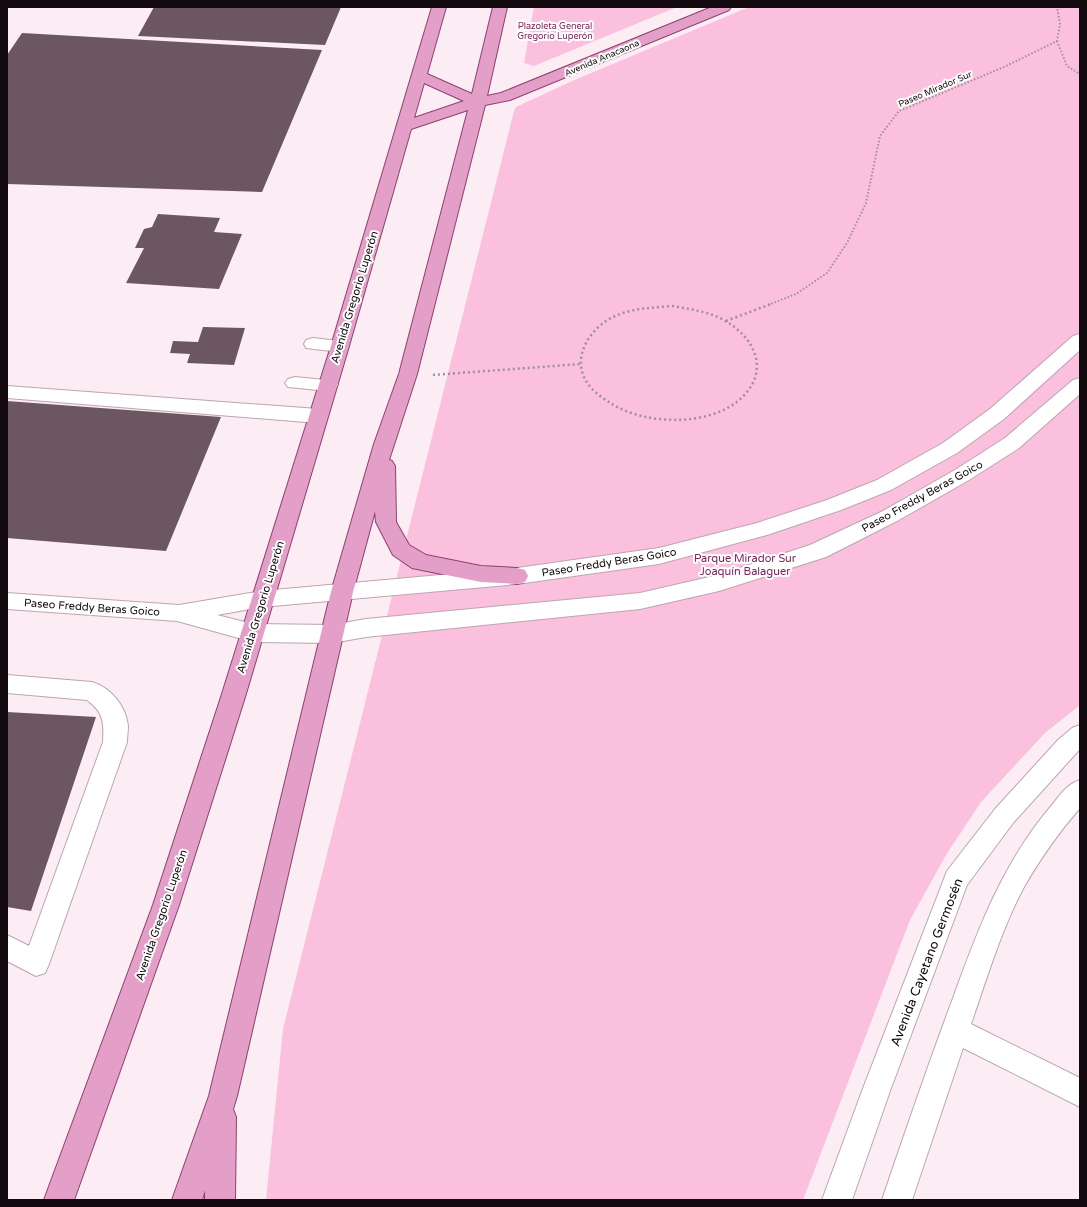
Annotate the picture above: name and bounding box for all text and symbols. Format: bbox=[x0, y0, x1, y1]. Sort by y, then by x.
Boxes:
park label: Plazoleta General Gregorio Luperón bbox=[517, 21, 593, 42]
street label: Avenida Anacaona bbox=[563, 38, 641, 79]
street label: Paseo Mirador Sur bbox=[897, 69, 974, 110]
street label: Avenida Gregorio Luperón bbox=[328, 229, 381, 365]
street label: Paseo Freddy Beras Goico bbox=[860, 458, 985, 535]
street label: Avenida Gregorio Luperón bbox=[234, 539, 287, 675]
street label: Paseo Freddy Beras Goico bbox=[541, 545, 678, 580]
park label: Parque Mirador Sur Joaquín Balaguer bbox=[694, 552, 797, 578]
street label: Paseo Freddy Beras Goico bbox=[24, 596, 161, 619]
street label: Avenida Gregorio Luperón bbox=[133, 848, 190, 982]
street label: Avenida Cayetano Germosén bbox=[887, 876, 966, 1049]

